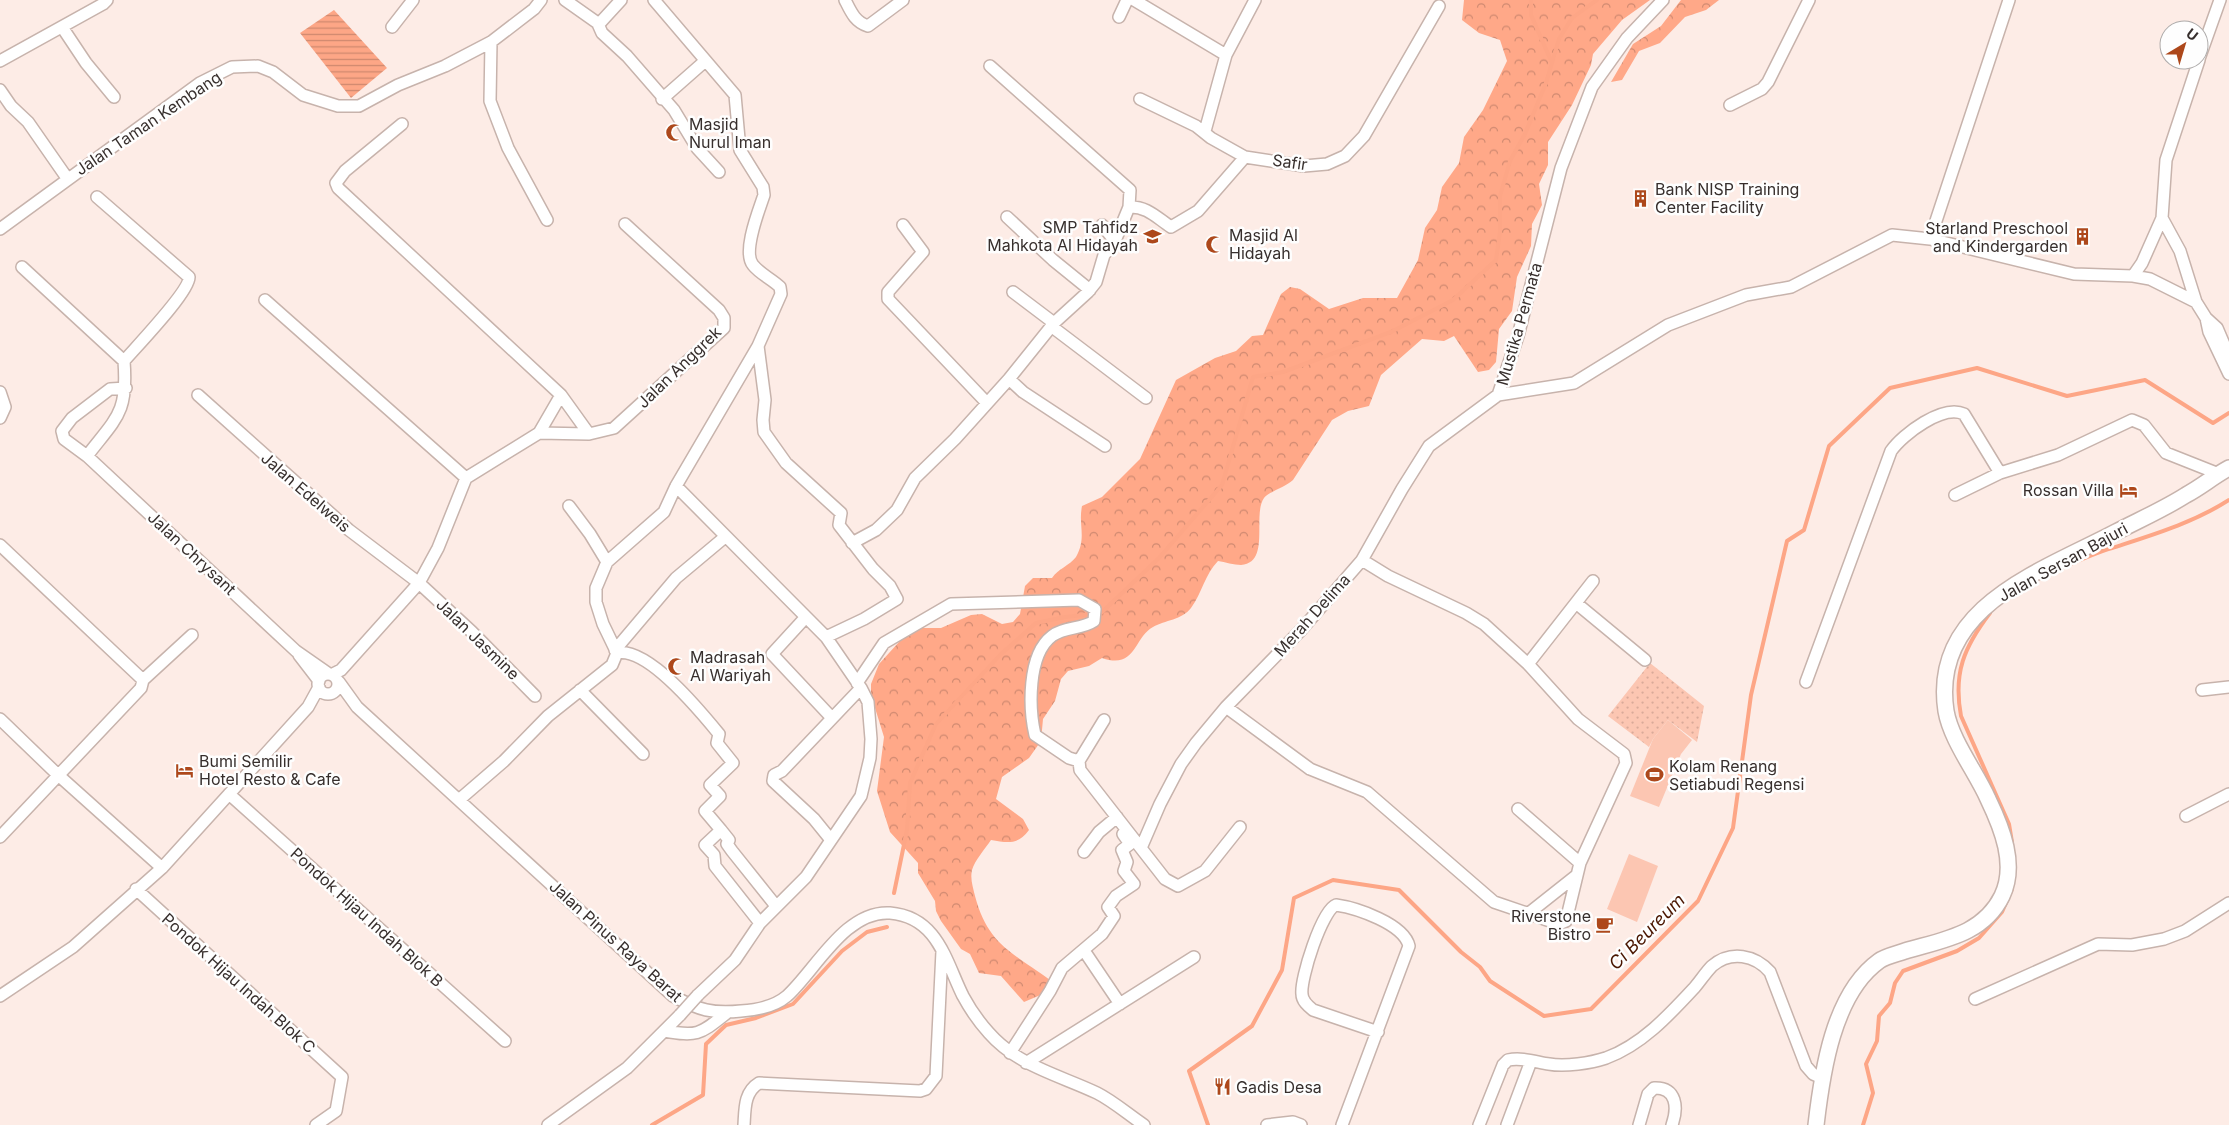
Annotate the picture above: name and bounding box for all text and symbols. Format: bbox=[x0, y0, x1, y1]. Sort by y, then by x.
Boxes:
north arrow bbox=[2159, 20, 2209, 70]
text: U bbox=[2183, 25, 2202, 44]
street label: Jalan Taman Kembang bbox=[71, 67, 225, 179]
place label: Masjid Nurul Iman bbox=[689, 114, 771, 152]
mosque icon: Masjid Nurul Iman bbox=[665, 123, 685, 143]
street label: Safir bbox=[1271, 150, 1309, 174]
place label: Bank NISP Training Center Facility bbox=[1655, 179, 1799, 217]
building icon: Bank NISP Training Center Facility bbox=[1631, 188, 1651, 208]
place label: SMP Tahfidz Mahkota Al Hidayah bbox=[987, 217, 1138, 255]
place label: Starland Preschool and Kindergarden bbox=[1925, 218, 2068, 256]
place label: Masjid Al Hidayah bbox=[1229, 225, 1298, 263]
school or university icon: SMP Tahfidz Mahkota Al Hidayah bbox=[1142, 226, 1162, 246]
building icon: Starland Preschool and Kindergarden bbox=[2072, 227, 2092, 247]
mosque icon: Masjid Al Hidayah bbox=[1205, 234, 1225, 254]
street label: Mustika Permata bbox=[1492, 260, 1546, 388]
street label: Jalan Anggrek bbox=[633, 322, 725, 412]
street label: Jalan Edelweis bbox=[257, 448, 355, 536]
place label: Rossan Villa bbox=[2023, 480, 2114, 500]
hotel icon: Rossan Villa bbox=[2118, 480, 2138, 500]
street label: Jalan Chrysant bbox=[144, 507, 240, 599]
street label: Jalan Sersan Bajuri bbox=[1995, 518, 2131, 606]
street label: Merah Delima bbox=[1270, 570, 1354, 660]
street label: Jalan Jasmine bbox=[432, 594, 524, 684]
place label: Madrasah Al Wariyah bbox=[690, 647, 771, 685]
mosque icon: Madrasah Al Wariyah bbox=[666, 656, 686, 676]
place label: Bumi Semilir Hotel Resto & Cafe bbox=[199, 751, 341, 789]
place label: Kolam Renang Setiabudi Regensi bbox=[1669, 756, 1804, 794]
hotel icon: Bumi Semilir Hotel Resto & Cafe bbox=[175, 760, 195, 780]
sports icon: Kolam Renang Setiabudi Regensi bbox=[1645, 765, 1665, 785]
street label: Pondok Hijau Indah Blok B bbox=[287, 843, 447, 991]
street label: Jalan Pinus Raya Barat bbox=[545, 876, 687, 1006]
water label: Ci Beureum bbox=[1604, 889, 1689, 974]
place label: Riverstone Bistro bbox=[1511, 906, 1591, 944]
street label: Pondok Hijau Indah Blok C bbox=[158, 909, 320, 1057]
cafe icon: Riverstone Bistro bbox=[1595, 915, 1615, 935]
restaurant icon: Gadis Desa bbox=[1212, 1077, 1232, 1097]
place label: Gadis Desa bbox=[1236, 1077, 1322, 1097]

